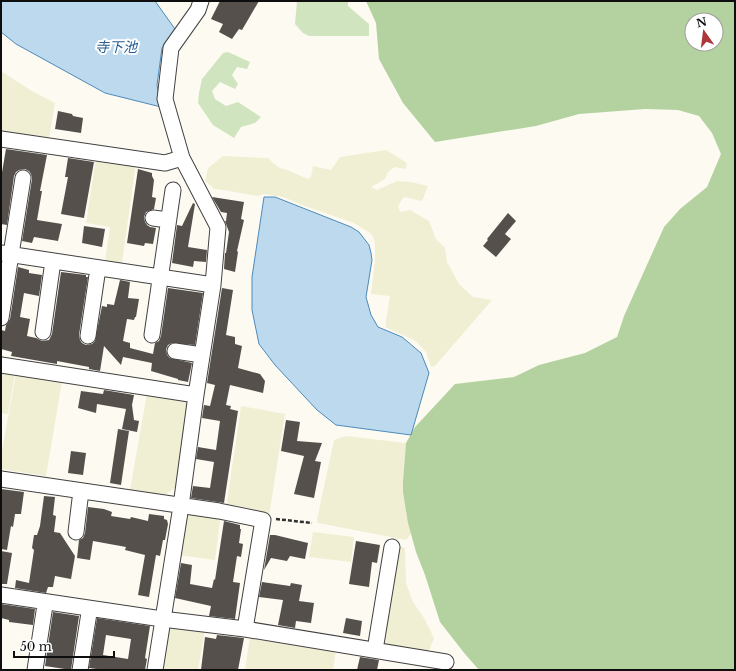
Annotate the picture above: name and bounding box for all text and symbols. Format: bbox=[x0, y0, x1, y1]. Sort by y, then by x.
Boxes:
north arrow bbox=[684, 12, 724, 52]
text: N bbox=[695, 14, 709, 30]
water label: 寺下池 bbox=[95, 38, 139, 56]
scale bar bbox=[14, 633, 114, 659]
text: 50 m bbox=[20, 639, 52, 654]

